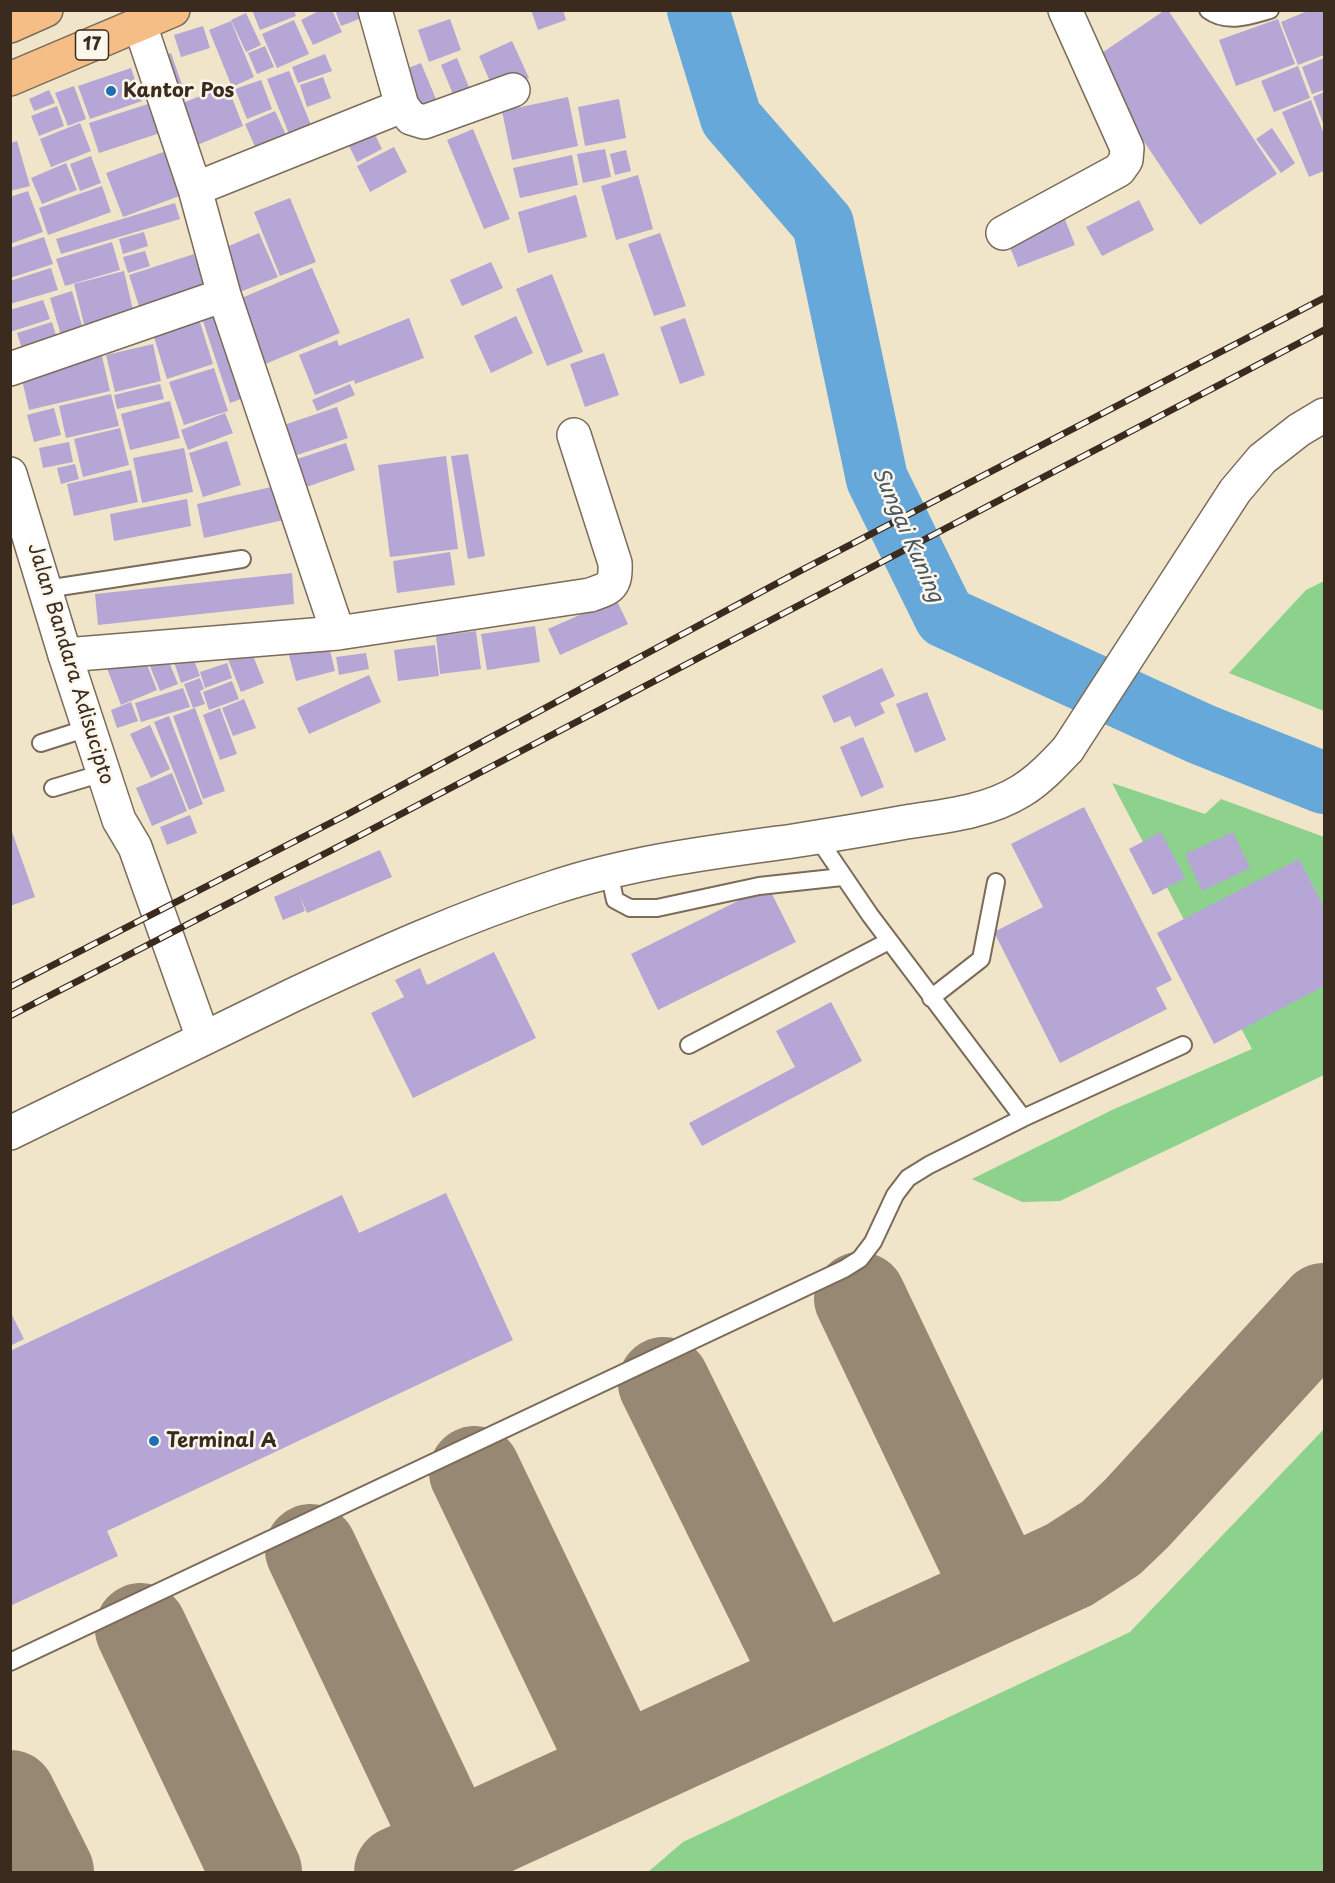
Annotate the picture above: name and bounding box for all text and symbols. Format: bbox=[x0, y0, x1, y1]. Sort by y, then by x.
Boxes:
road number: 17 bbox=[76, 30, 109, 60]
place label: Kantor Pos bbox=[123, 79, 234, 103]
marker: Kantor Pos bbox=[104, 84, 118, 98]
water label: Sungai Kuning bbox=[866, 464, 948, 606]
street label: Jalan Bandara Adisucipto bbox=[22, 540, 118, 788]
place label: Terminal A bbox=[166, 1429, 277, 1453]
marker: Terminal A bbox=[147, 1434, 161, 1448]

